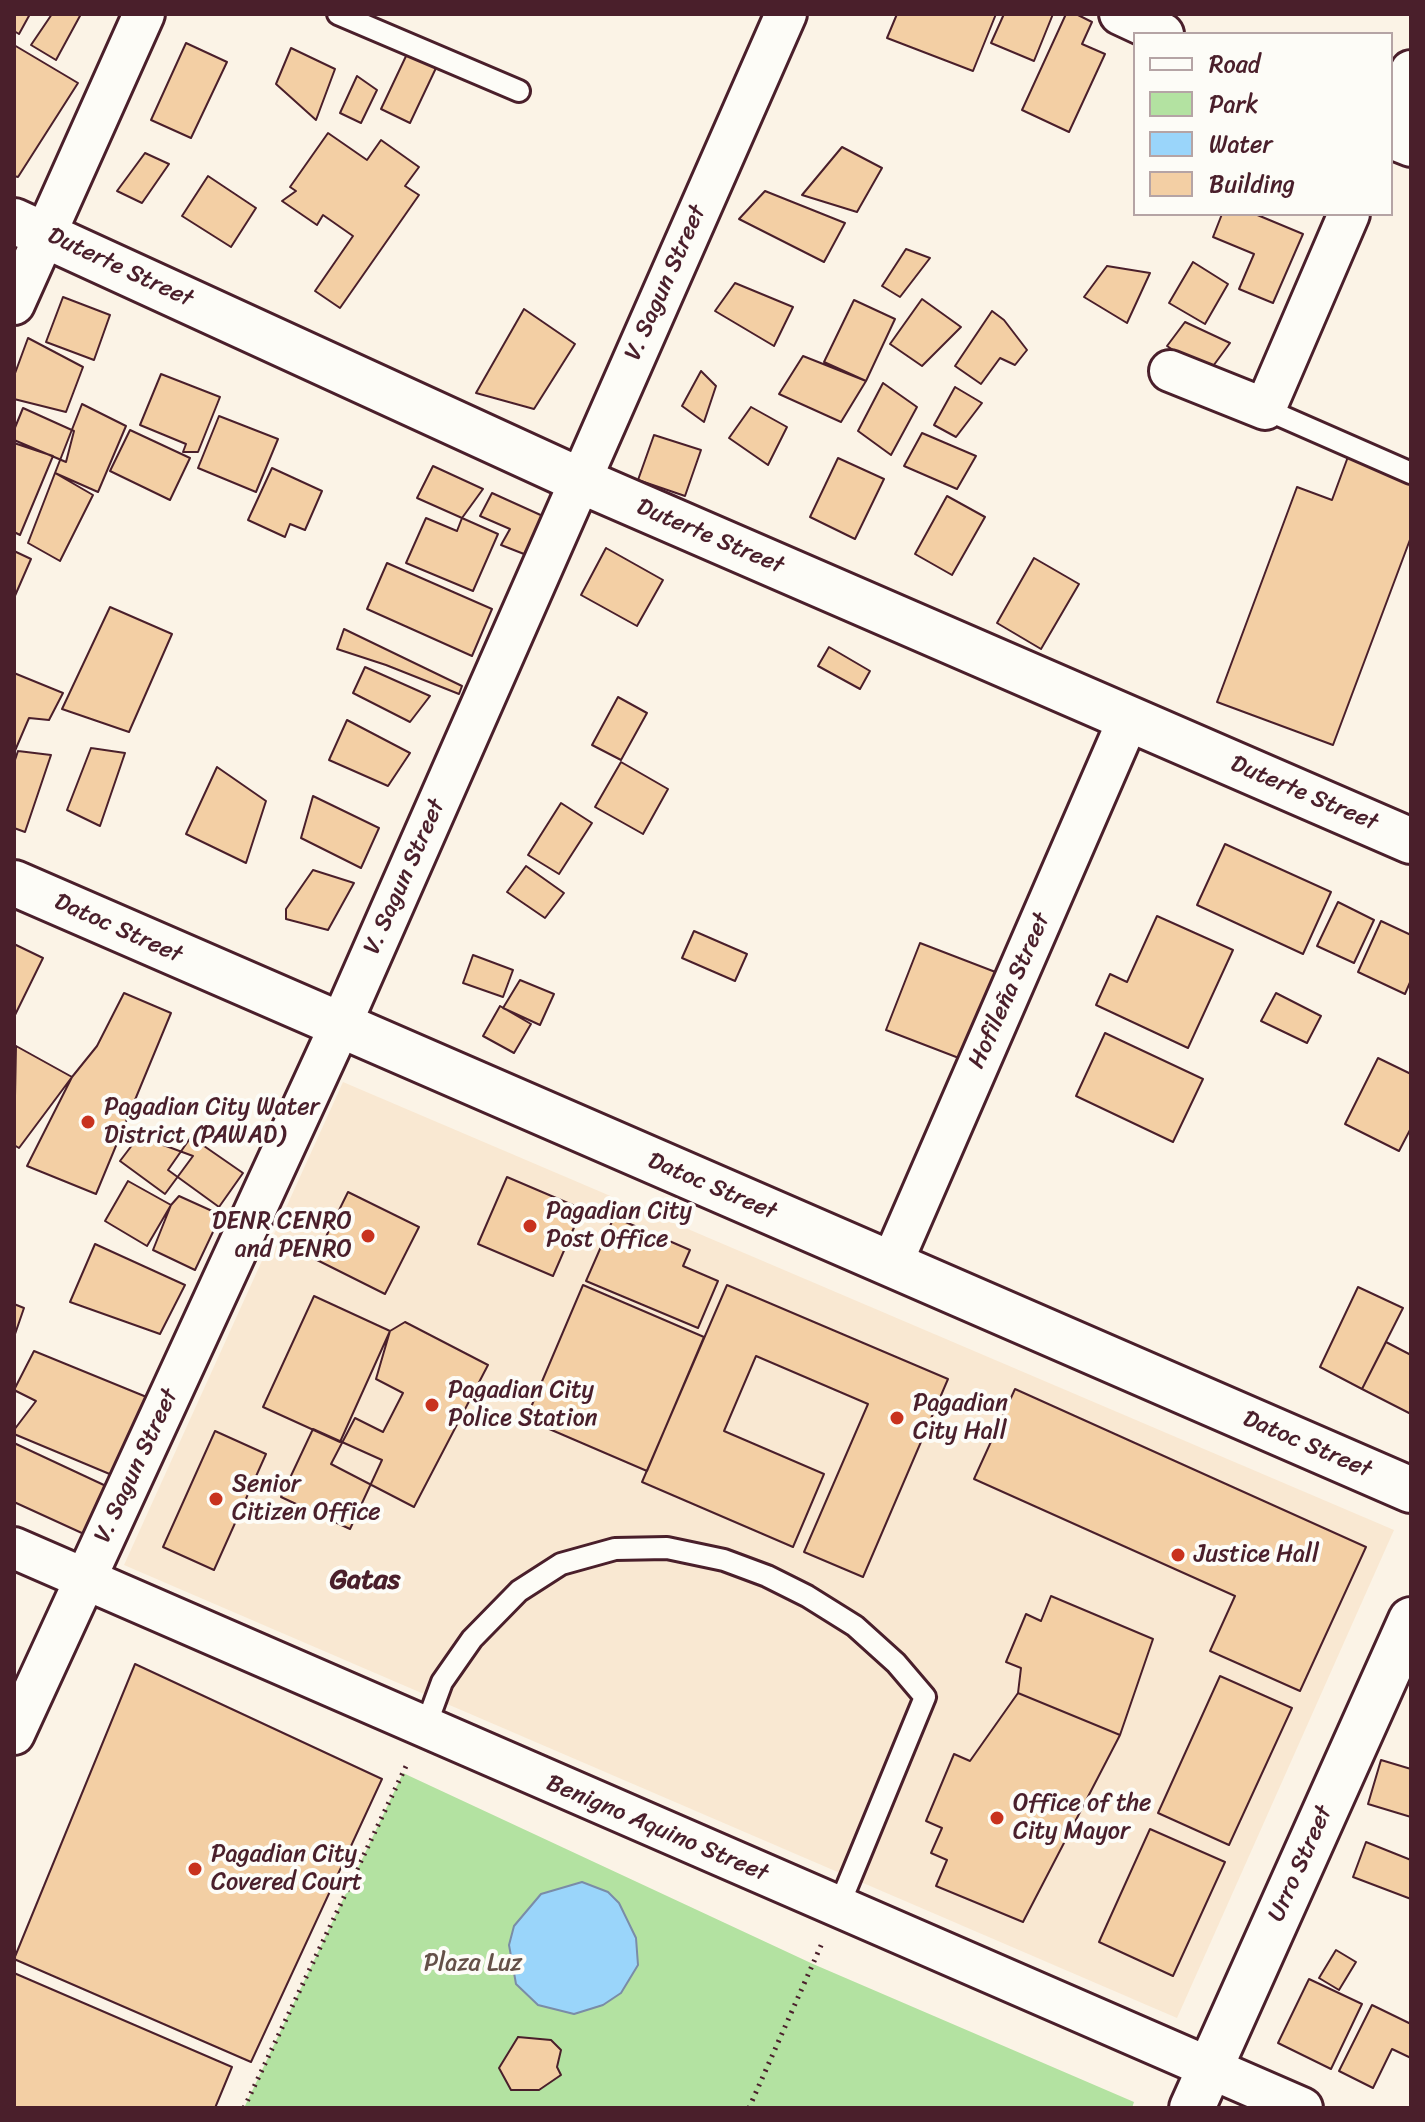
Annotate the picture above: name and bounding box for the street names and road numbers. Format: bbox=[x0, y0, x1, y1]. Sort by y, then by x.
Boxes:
street label: V. Sagun Street bbox=[619, 201, 713, 365]
street label: Duterte Street bbox=[43, 222, 197, 314]
street label: Duterte Street bbox=[632, 493, 788, 581]
street label: Duterte Street bbox=[1226, 750, 1382, 838]
street label: V. Sagun Street bbox=[358, 795, 452, 959]
street label: Datoc Street bbox=[50, 888, 186, 970]
street label: Hofileña Street bbox=[963, 909, 1057, 1073]
street label: Datoc Street bbox=[643, 1147, 781, 1227]
street label: V. Sagun Street bbox=[89, 1385, 185, 1547]
street label: Datoc Street bbox=[1238, 1405, 1376, 1485]
street label: Benigno Aquino Street bbox=[542, 1769, 772, 1889]
street label: Urro Street bbox=[1263, 1802, 1339, 1926]

